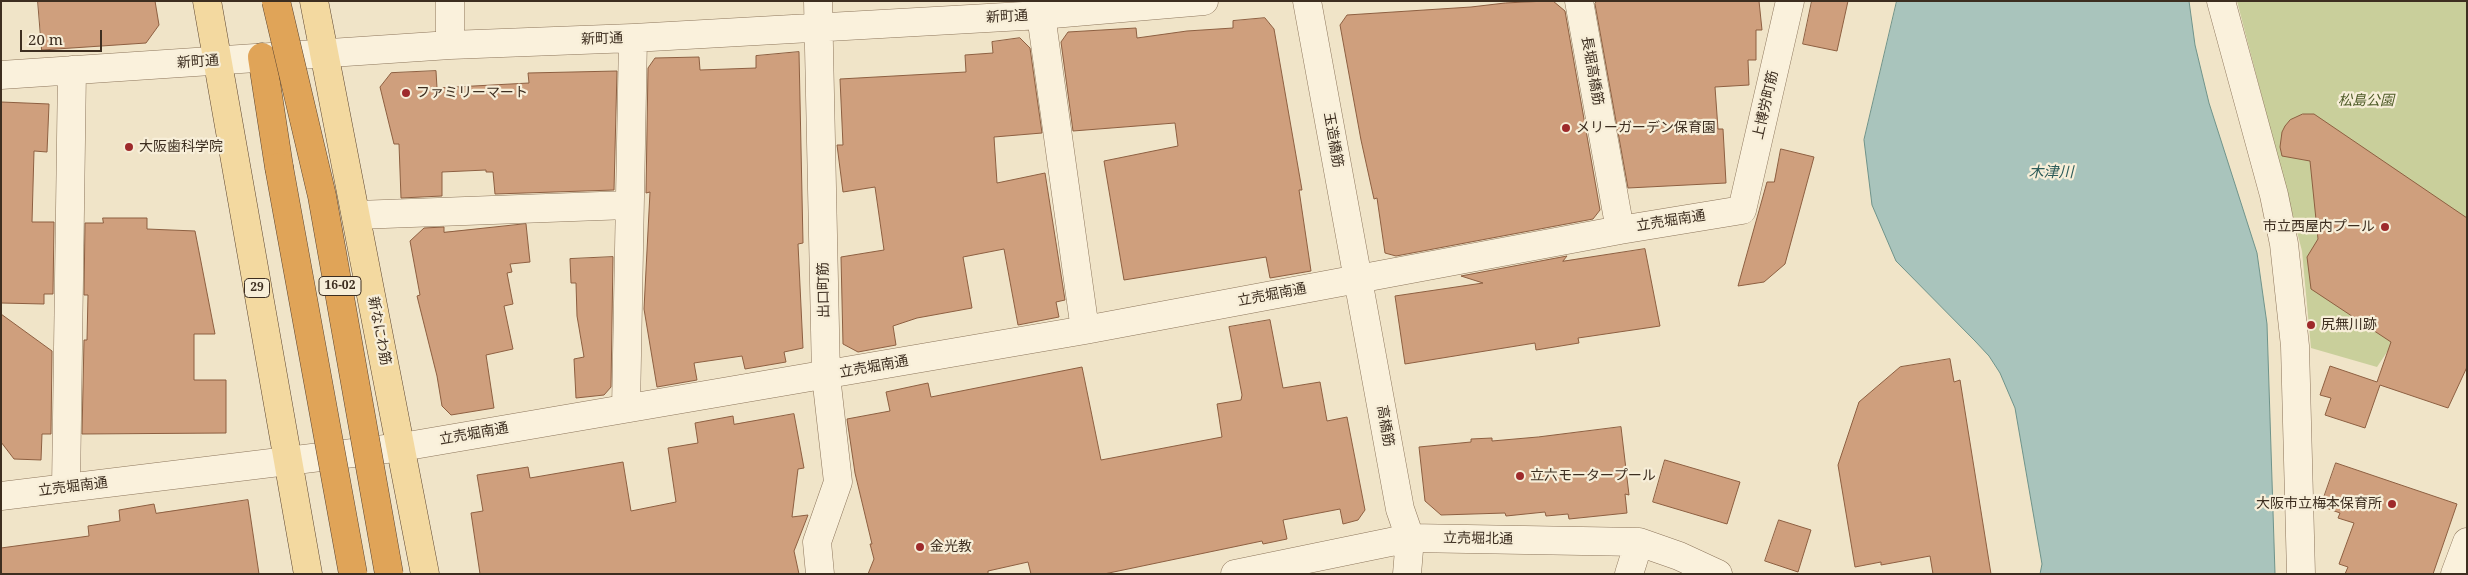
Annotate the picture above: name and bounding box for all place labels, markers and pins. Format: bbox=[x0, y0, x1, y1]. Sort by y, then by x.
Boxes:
place label: ファミリーマート bbox=[416, 85, 528, 101]
marker: ファミリーマート bbox=[400, 87, 412, 99]
place label: メリーガーデン保育園 bbox=[1576, 120, 1716, 136]
marker: メリーガーデン保育園 bbox=[1560, 122, 1572, 134]
place label: 大阪歯科学院 bbox=[139, 139, 223, 155]
marker: 大阪歯科学院 bbox=[123, 141, 135, 153]
place label: 市立西屋内プール bbox=[2263, 219, 2375, 235]
marker: 市立西屋内プール bbox=[2379, 221, 2391, 233]
place label: 尻無川跡 bbox=[2321, 317, 2377, 333]
marker: 尻無川跡 bbox=[2305, 319, 2317, 331]
place label: 立六モータープール bbox=[1530, 468, 1656, 484]
marker: 立六モータープール bbox=[1514, 470, 1526, 482]
place label: 大阪市立梅本保育所 bbox=[2256, 496, 2382, 512]
marker: 大阪市立梅本保育所 bbox=[2386, 498, 2398, 510]
place label: 金光教 bbox=[930, 539, 972, 555]
marker: 金光教 bbox=[914, 541, 926, 553]

